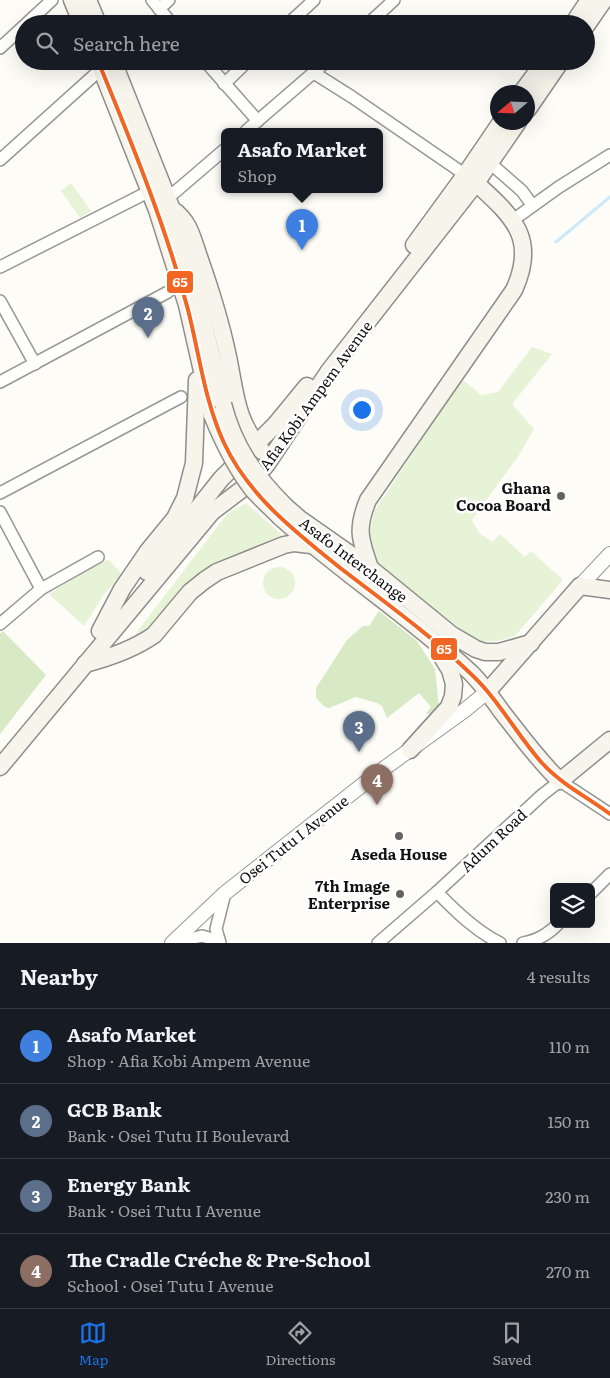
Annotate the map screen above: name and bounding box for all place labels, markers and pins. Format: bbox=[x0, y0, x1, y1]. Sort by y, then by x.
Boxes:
pin: 1 bbox=[286, 209, 318, 250]
pin: 2 bbox=[132, 297, 164, 338]
place label: Ghana Cocoa Board bbox=[456, 476, 551, 516]
marker: Ghana Cocoa Board bbox=[555, 490, 567, 502]
pin: 3 bbox=[343, 711, 375, 752]
pin: 4 bbox=[361, 764, 393, 805]
marker: Aseda House bbox=[393, 830, 405, 842]
place label: Aseda House bbox=[351, 842, 448, 865]
place label: 7th Image Enterprise bbox=[308, 874, 391, 914]
marker: 7th Image Enterprise bbox=[394, 888, 406, 900]

